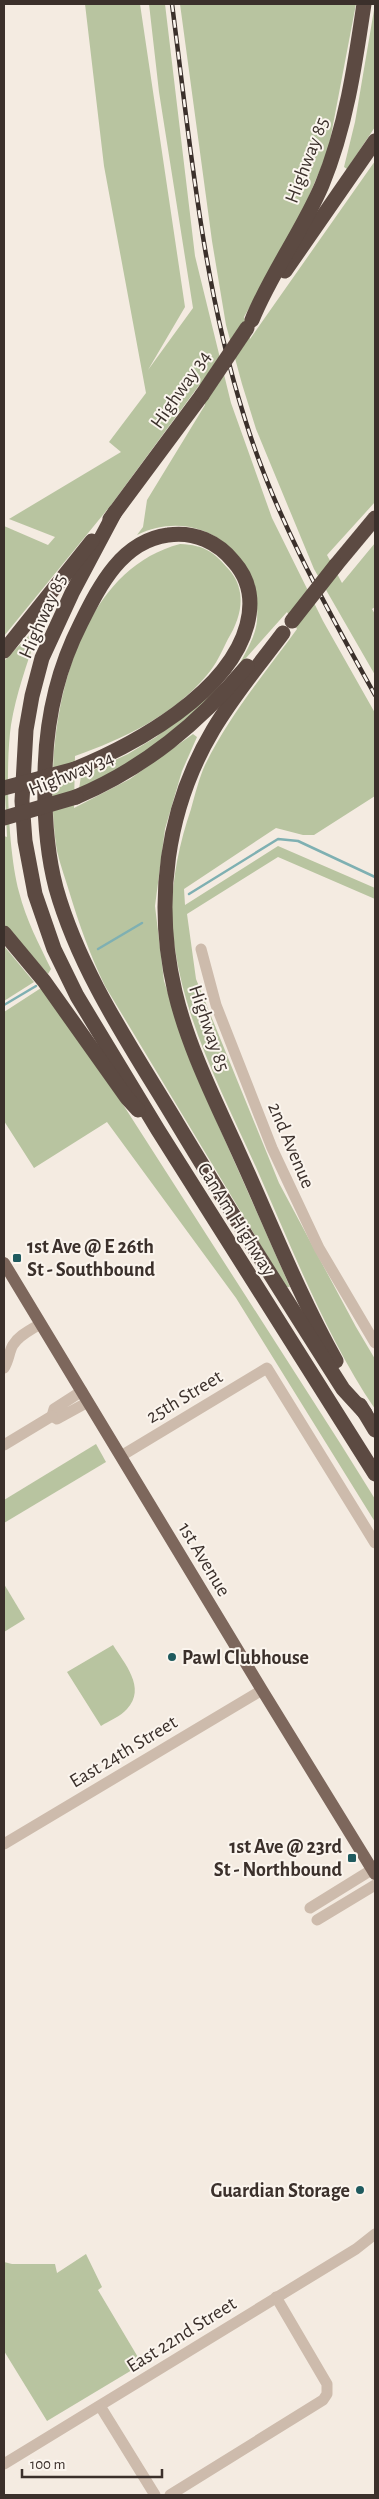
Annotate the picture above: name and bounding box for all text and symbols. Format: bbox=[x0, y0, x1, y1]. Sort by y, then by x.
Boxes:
street label: Highway 85 bbox=[281, 115, 332, 206]
street label: Highway 34 bbox=[147, 347, 215, 432]
street label: Highway 85 bbox=[15, 571, 70, 662]
street label: Highway 34 bbox=[26, 748, 117, 800]
street label: Highway 85 bbox=[185, 982, 233, 1074]
street label: 2nd Avenue bbox=[264, 1099, 318, 1191]
street label: CanAm Highway bbox=[193, 1159, 279, 1280]
place label: 1st Ave @ E 26th St - Southbound bbox=[27, 1237, 155, 1280]
marker: 1st Ave @ E 26th St - Southbound bbox=[11, 1252, 23, 1264]
street label: 25th Street bbox=[143, 1366, 226, 1427]
street label: 1st Avenue bbox=[174, 1519, 234, 1600]
place label: Pawl Clubhouse bbox=[182, 1648, 309, 1668]
marker: Pawl Clubhouse bbox=[166, 1651, 178, 1663]
street label: East 24th Street bbox=[66, 1712, 181, 1792]
place label: 1st Ave @ 23rd St - Northbound bbox=[214, 1837, 342, 1880]
marker: 1st Ave @ 23rd St - Northbound bbox=[346, 1852, 358, 1864]
place label: Guardian Storage bbox=[211, 2181, 350, 2201]
marker: Guardian Storage bbox=[354, 2184, 366, 2196]
street label: East 22nd Street bbox=[123, 2293, 240, 2376]
scale bar bbox=[22, 2446, 162, 2478]
text: 100 m bbox=[30, 2457, 65, 2472]

